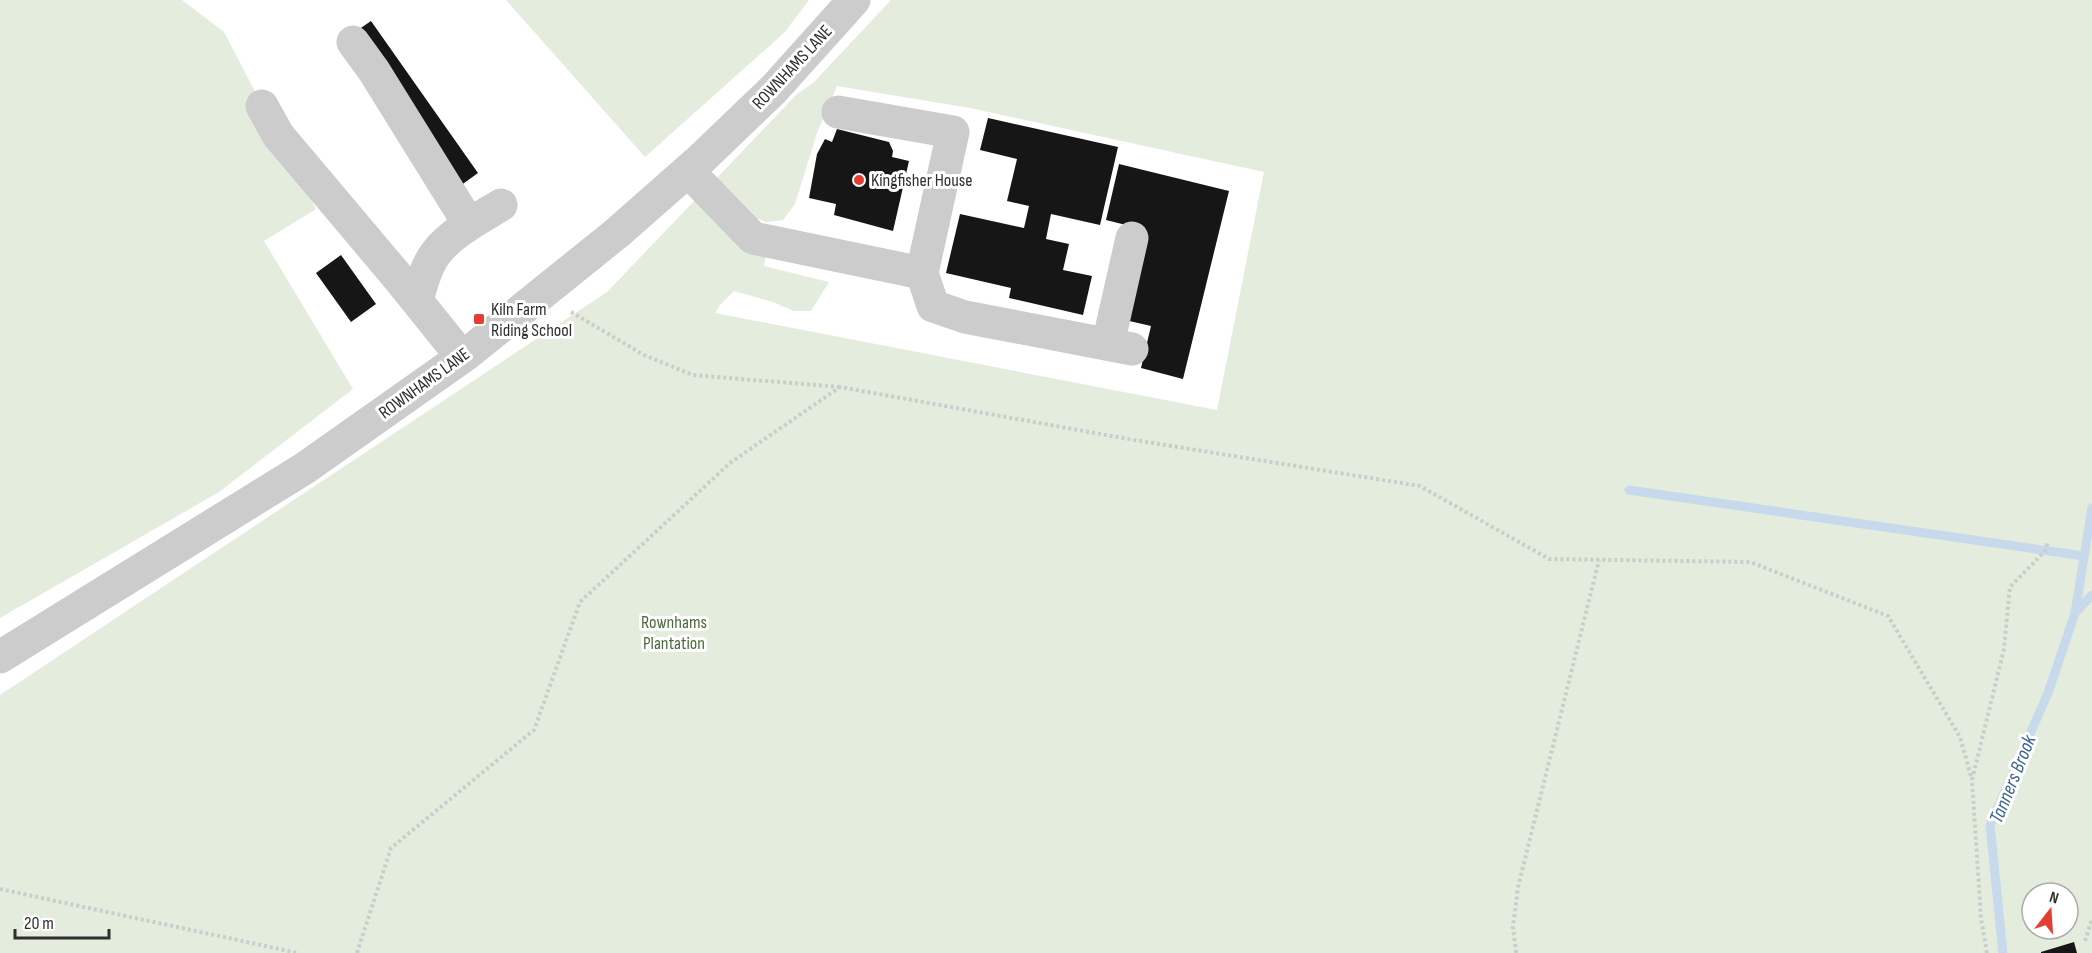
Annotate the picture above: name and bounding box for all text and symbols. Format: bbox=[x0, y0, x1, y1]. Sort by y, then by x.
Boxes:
street label: ROWNHAMS LANE bbox=[748, 21, 837, 114]
place label: Kingfisher House bbox=[871, 170, 973, 191]
marker: Kingfisher House bbox=[852, 173, 866, 187]
place label: Kiln Farm Riding School bbox=[491, 299, 572, 341]
marker: Kiln Farm Riding School bbox=[472, 312, 486, 326]
street label: ROWNHAMS LANE bbox=[375, 343, 474, 423]
park label: Rownhams Plantation bbox=[641, 612, 707, 654]
water label: Tanners Brook bbox=[1984, 731, 2042, 827]
north arrow bbox=[2020, 881, 2080, 941]
text: N bbox=[2047, 888, 2061, 908]
scale bar bbox=[15, 902, 110, 940]
text: 20 m bbox=[24, 913, 54, 934]

